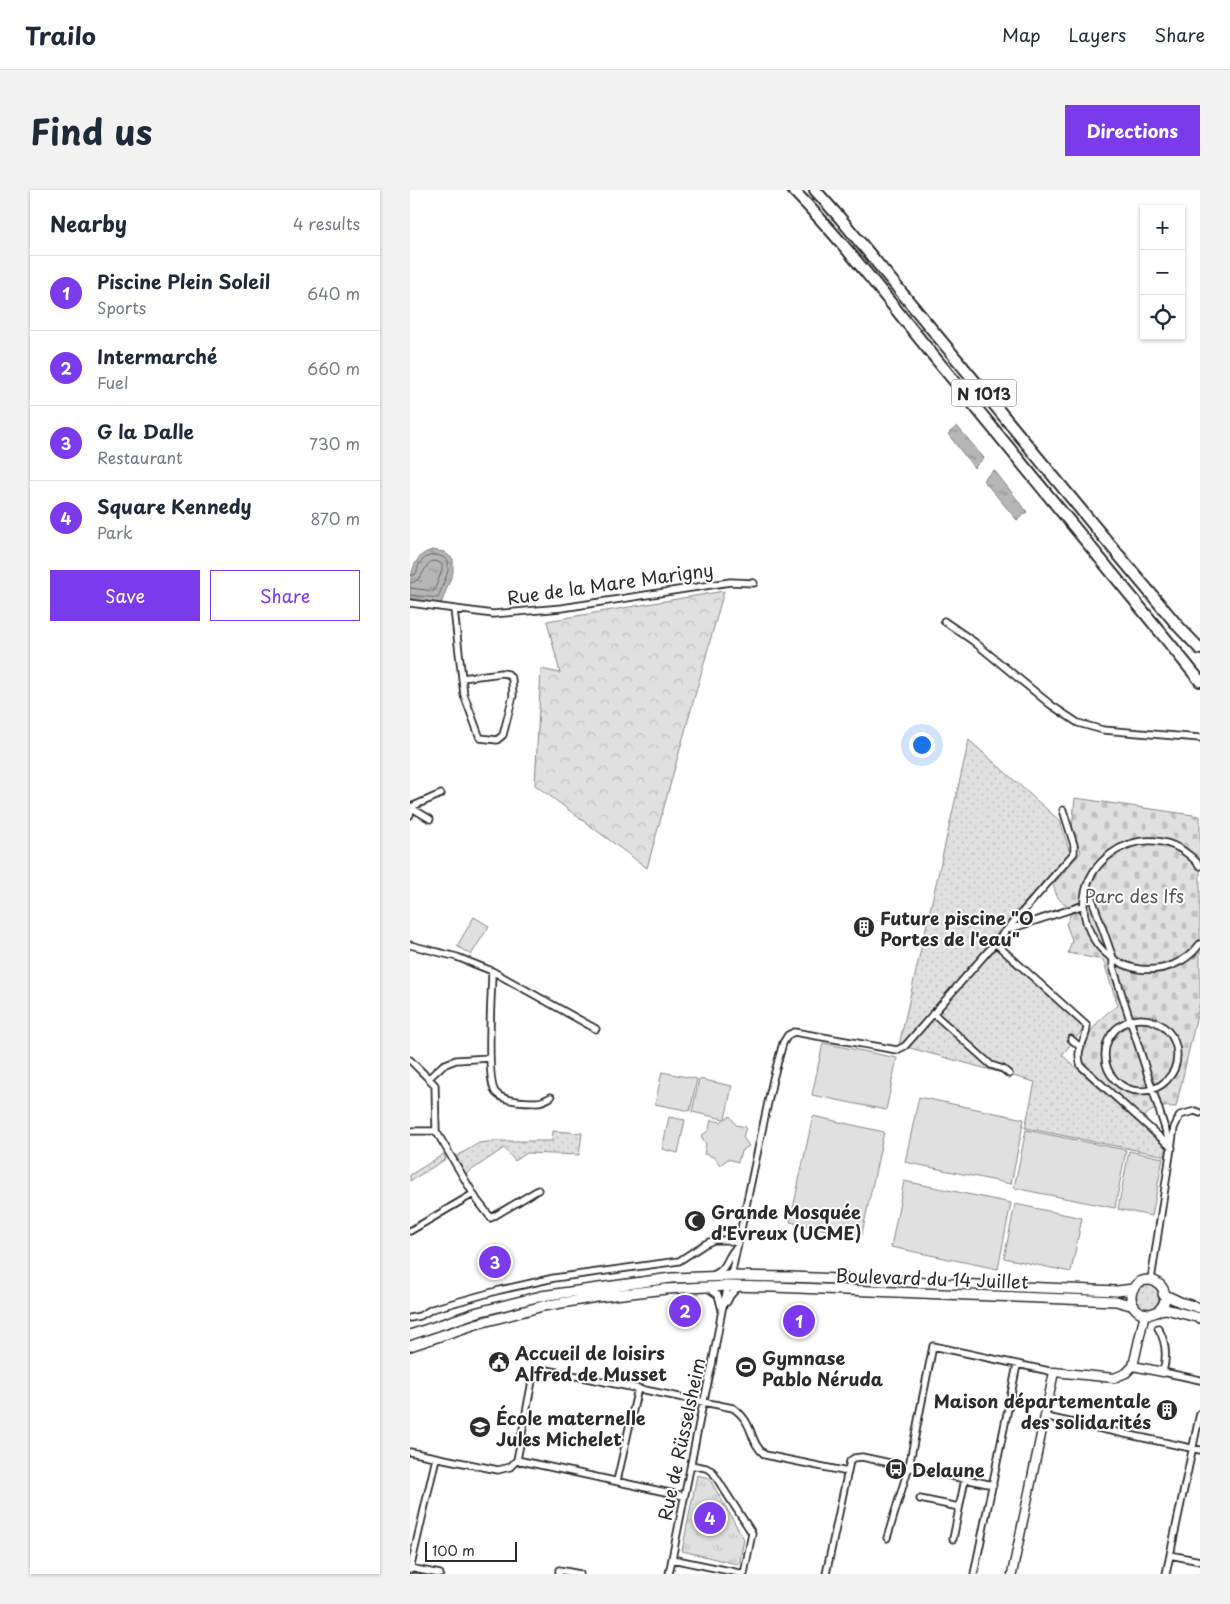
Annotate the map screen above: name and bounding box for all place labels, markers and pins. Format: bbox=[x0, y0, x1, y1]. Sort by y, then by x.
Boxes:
place label: Future piscine "O Portes de l'eau" bbox=[880, 904, 1034, 952]
building icon: Future piscine "O Portes de l'eau" bbox=[852, 915, 876, 939]
place label: Grande Mosquée d'Evreux (UCME) bbox=[711, 1198, 862, 1246]
mosque icon: Grande Mosquée d'Evreux (UCME) bbox=[683, 1209, 707, 1233]
pin: 3 bbox=[479, 1243, 511, 1281]
pin: 2 bbox=[669, 1292, 701, 1330]
pin: 1 bbox=[783, 1302, 815, 1340]
place label: Accueil de loisirs Alfred de Musset bbox=[514, 1339, 667, 1387]
place label: Gymnase Pablo Néruda bbox=[762, 1344, 884, 1392]
public building icon: Accueil de loisirs Alfred de Musset bbox=[487, 1350, 511, 1374]
sports icon: Gymnase Pablo Néruda bbox=[734, 1355, 758, 1379]
place label: Maison départementale des solidarités bbox=[934, 1387, 1151, 1435]
building icon: Maison départementale des solidarités bbox=[1155, 1398, 1179, 1422]
place label: École maternelle Jules Michelet bbox=[496, 1404, 646, 1452]
school or university icon: École maternelle Jules Michelet bbox=[468, 1415, 492, 1439]
place label: Delaune bbox=[912, 1456, 985, 1483]
bus stop icon: Delaune bbox=[884, 1457, 908, 1481]
pin: 4 bbox=[694, 1499, 726, 1537]

